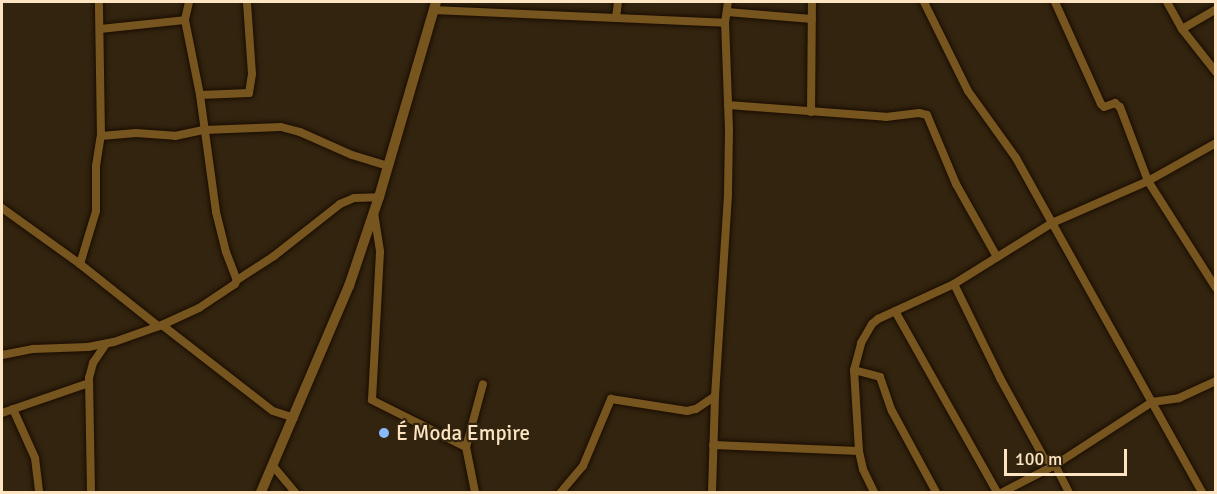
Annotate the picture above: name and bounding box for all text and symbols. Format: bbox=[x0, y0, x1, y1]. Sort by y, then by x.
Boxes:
place label: É Moda Empire bbox=[396, 420, 530, 446]
marker: É Moda Empire bbox=[377, 426, 391, 440]
scale bar bbox=[1007, 437, 1130, 475]
text: 100 m bbox=[1015, 448, 1062, 470]

